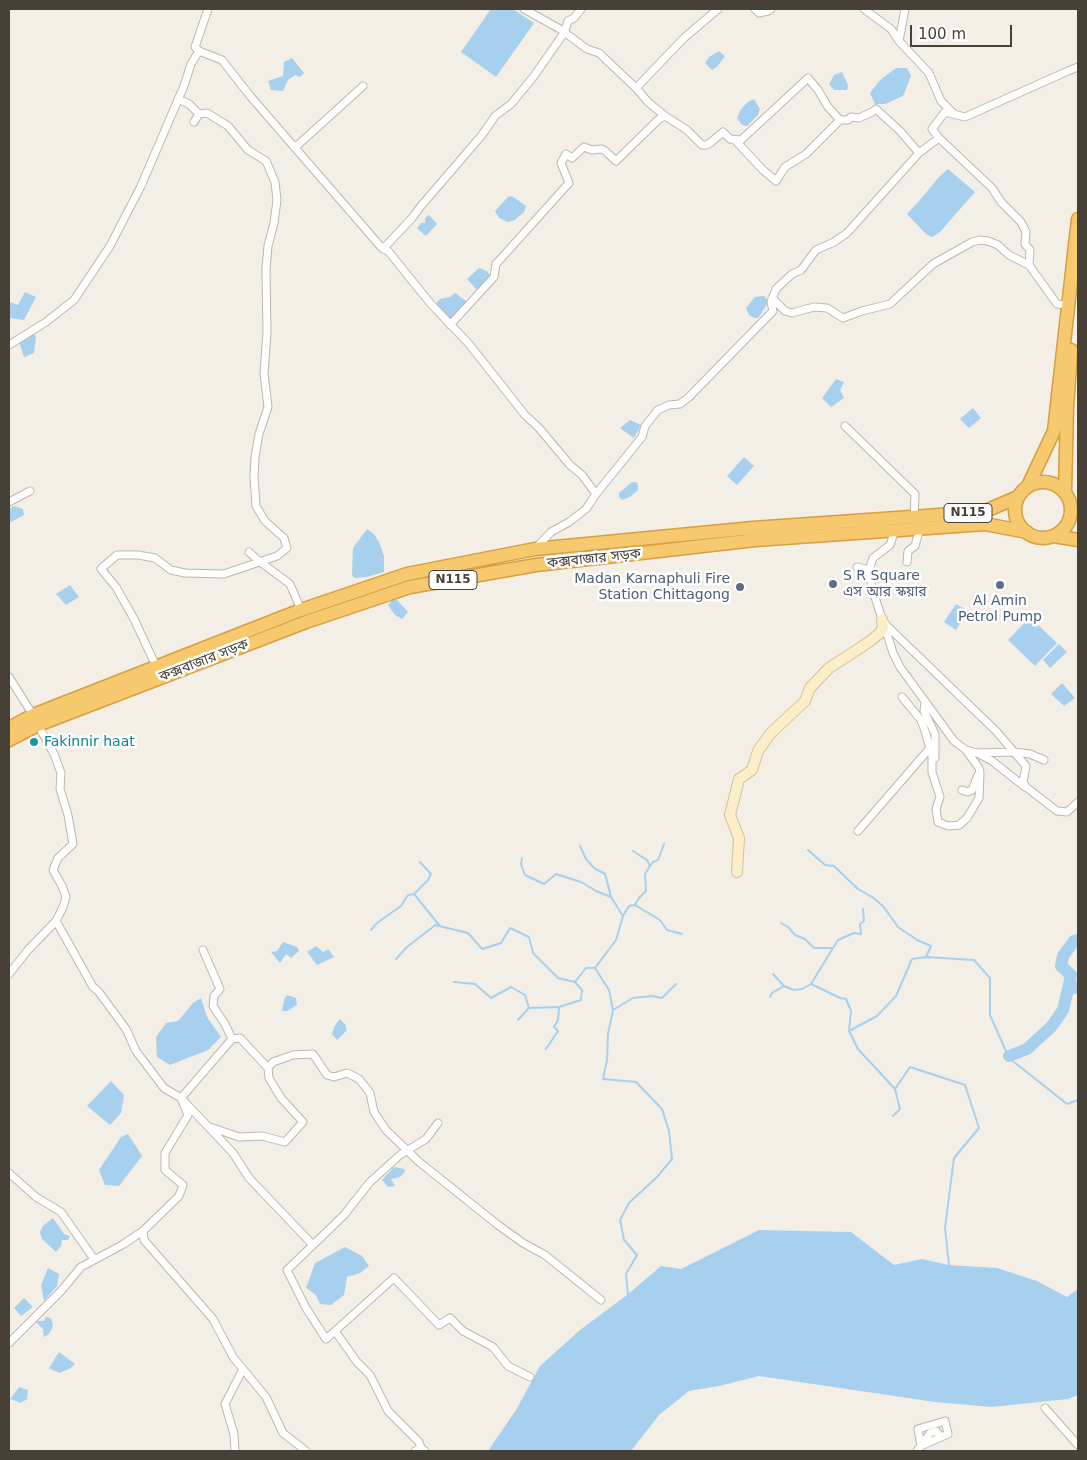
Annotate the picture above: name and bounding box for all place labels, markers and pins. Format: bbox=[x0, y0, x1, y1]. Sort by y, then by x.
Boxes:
place label: S R Square এস আর স্কয়ার bbox=[843, 568, 927, 600]
place label: Madan Karnaphuli Fire Station Chittagong bbox=[574, 571, 730, 604]
marker: S R Square এস আর স্কয়ার bbox=[827, 578, 839, 590]
marker: Al Amin Petrol Pump bbox=[994, 579, 1006, 591]
marker: Madan Karnaphuli Fire Station Chittagong bbox=[734, 581, 746, 593]
place label: Al Amin Petrol Pump bbox=[958, 593, 1042, 626]
place label: Fakinnir haat bbox=[44, 734, 135, 750]
marker: Fakinnir haat bbox=[28, 736, 40, 748]

